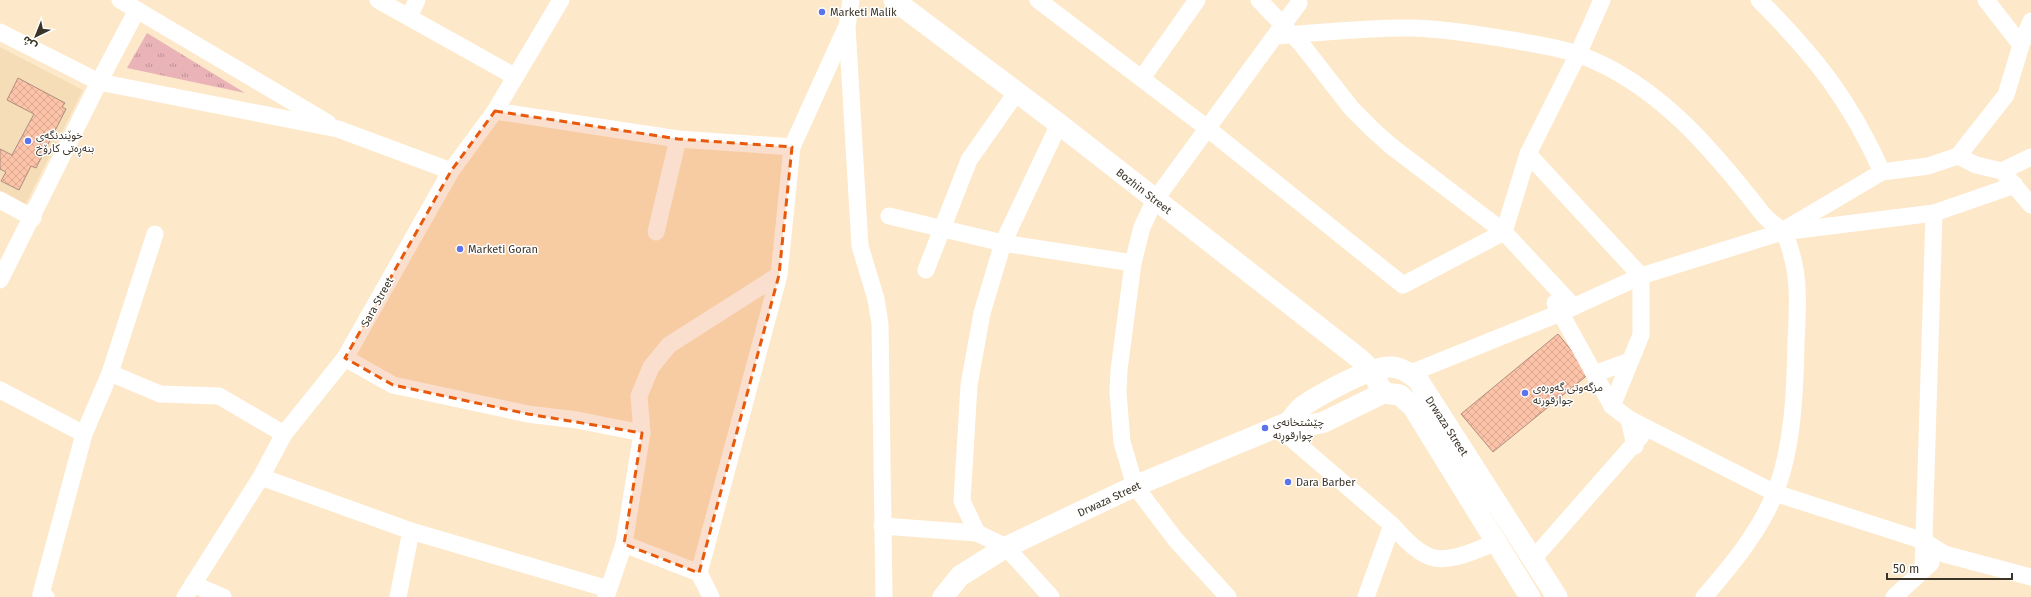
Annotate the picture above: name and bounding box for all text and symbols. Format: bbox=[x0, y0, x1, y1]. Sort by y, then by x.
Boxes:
place label: Marketi Malik bbox=[830, 6, 897, 19]
marker: Marketi Malik bbox=[817, 7, 827, 17]
north arrow bbox=[16, 16, 56, 56]
text: ش bbox=[20, 33, 39, 53]
place label: خوێندنگەی بنەڕەتی کارۆخ bbox=[36, 129, 94, 157]
marker: خوێندنگەی بنەڕەتی کارۆخ bbox=[23, 136, 33, 146]
street label: Bozhin Street bbox=[1113, 166, 1174, 217]
place label: Marketi Goran bbox=[468, 243, 538, 256]
marker: Marketi Goran bbox=[455, 244, 465, 254]
street label: Sara Street bbox=[359, 275, 396, 329]
place label: مزگەوتی گەورەی جوارقورنە bbox=[1533, 381, 1603, 407]
marker: مزگەوتی گەورەی جوارقورنە bbox=[1520, 388, 1530, 398]
street label: Drwaza Street bbox=[1422, 394, 1471, 459]
place label: چێشتخانەی چوارقوڕنە bbox=[1273, 416, 1324, 444]
marker: چێشتخانەی چوارقوڕنە bbox=[1260, 423, 1270, 433]
place label: Dara Barber bbox=[1296, 476, 1356, 489]
marker: Dara Barber bbox=[1283, 477, 1293, 487]
street label: Drwaza Street bbox=[1075, 479, 1143, 520]
scale bar bbox=[1887, 555, 2012, 581]
text: 50 m bbox=[1893, 562, 1919, 576]

